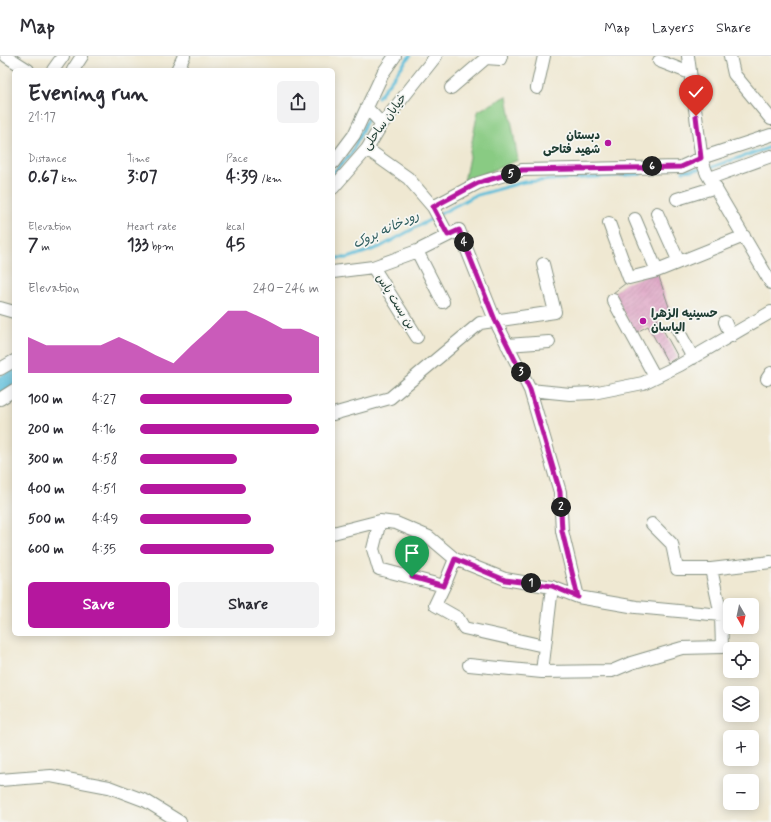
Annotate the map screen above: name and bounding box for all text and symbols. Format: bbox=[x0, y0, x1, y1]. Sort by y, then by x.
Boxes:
text: Map bbox=[20, 15, 55, 40]
text: Map bbox=[604, 19, 630, 37]
text: Layers bbox=[652, 19, 694, 37]
text: Share bbox=[716, 19, 751, 37]
pin bbox=[679, 75, 713, 116]
text: Evening run bbox=[28, 80, 148, 108]
button: share bbox=[277, 81, 319, 123]
icon: check bbox=[685, 81, 707, 103]
street label: خیابان ساحلی bbox=[359, 91, 411, 153]
text: 21:17 bbox=[28, 109, 56, 126]
place label: دبستان شهید فتاحی bbox=[543, 128, 600, 158]
marker: دبستان شهید فتاحی bbox=[603, 138, 613, 148]
text: Distance bbox=[28, 152, 67, 166]
text: Time bbox=[127, 152, 150, 166]
text: Pace bbox=[226, 152, 248, 166]
pin: 6 bbox=[642, 156, 662, 176]
text: 6 bbox=[649, 159, 655, 173]
pin: 5 bbox=[501, 164, 521, 184]
text: 0.67 bbox=[28, 166, 58, 188]
text: 3:07 bbox=[127, 166, 157, 188]
text: 4:39 bbox=[226, 166, 258, 188]
text: 5 bbox=[508, 167, 514, 181]
text: km bbox=[58, 172, 77, 186]
text: /km bbox=[258, 172, 282, 186]
water label: رودخانه بروک bbox=[350, 207, 422, 253]
text: Elevation bbox=[28, 220, 71, 234]
text: Heart rate bbox=[127, 220, 176, 234]
text: kcal bbox=[226, 220, 244, 234]
pin: 4 bbox=[454, 232, 474, 252]
text: 7 bbox=[28, 234, 38, 256]
text: 133 bbox=[127, 234, 149, 256]
text: 45 bbox=[226, 234, 245, 256]
text: 4 bbox=[461, 235, 467, 249]
text: m bbox=[38, 240, 50, 254]
text: bpm bbox=[149, 240, 174, 254]
street label: بن بست یاس bbox=[372, 271, 418, 333]
text: Elevation bbox=[28, 280, 79, 297]
text: 240–246 m bbox=[253, 280, 319, 297]
place label: حسینیه الزهرا الیاسان bbox=[651, 306, 718, 336]
marker: حسینیه الزهرا الیاسان bbox=[638, 316, 648, 326]
pin: 3 bbox=[511, 362, 531, 382]
text: 3 bbox=[519, 365, 523, 379]
text: 100 m bbox=[28, 391, 63, 408]
text: 4:27 bbox=[92, 391, 116, 408]
text: 200 m bbox=[28, 421, 63, 438]
text: 4:16 bbox=[92, 421, 116, 438]
text: 300 m bbox=[28, 451, 63, 468]
text: 4:58 bbox=[92, 451, 118, 468]
text: 400 m bbox=[28, 481, 65, 498]
text: 4:51 bbox=[92, 481, 116, 498]
pin: 2 bbox=[551, 497, 571, 517]
text: 2 bbox=[558, 500, 564, 514]
text: 500 m bbox=[28, 511, 65, 528]
text: 4:49 bbox=[92, 511, 118, 528]
pin bbox=[395, 536, 429, 577]
text: 600 m bbox=[28, 541, 64, 558]
text: 4:35 bbox=[92, 541, 116, 558]
icon: arrive bbox=[401, 542, 423, 564]
pin: 1 bbox=[521, 573, 541, 593]
text: 1 bbox=[529, 576, 533, 590]
button: Save bbox=[28, 582, 170, 628]
button: Share bbox=[178, 582, 319, 628]
north arrow bbox=[723, 598, 759, 634]
map controls bbox=[723, 598, 759, 810]
button: locate bbox=[723, 642, 759, 678]
button: layers bbox=[723, 686, 759, 722]
button: + bbox=[723, 730, 759, 766]
button: − bbox=[723, 774, 759, 810]

